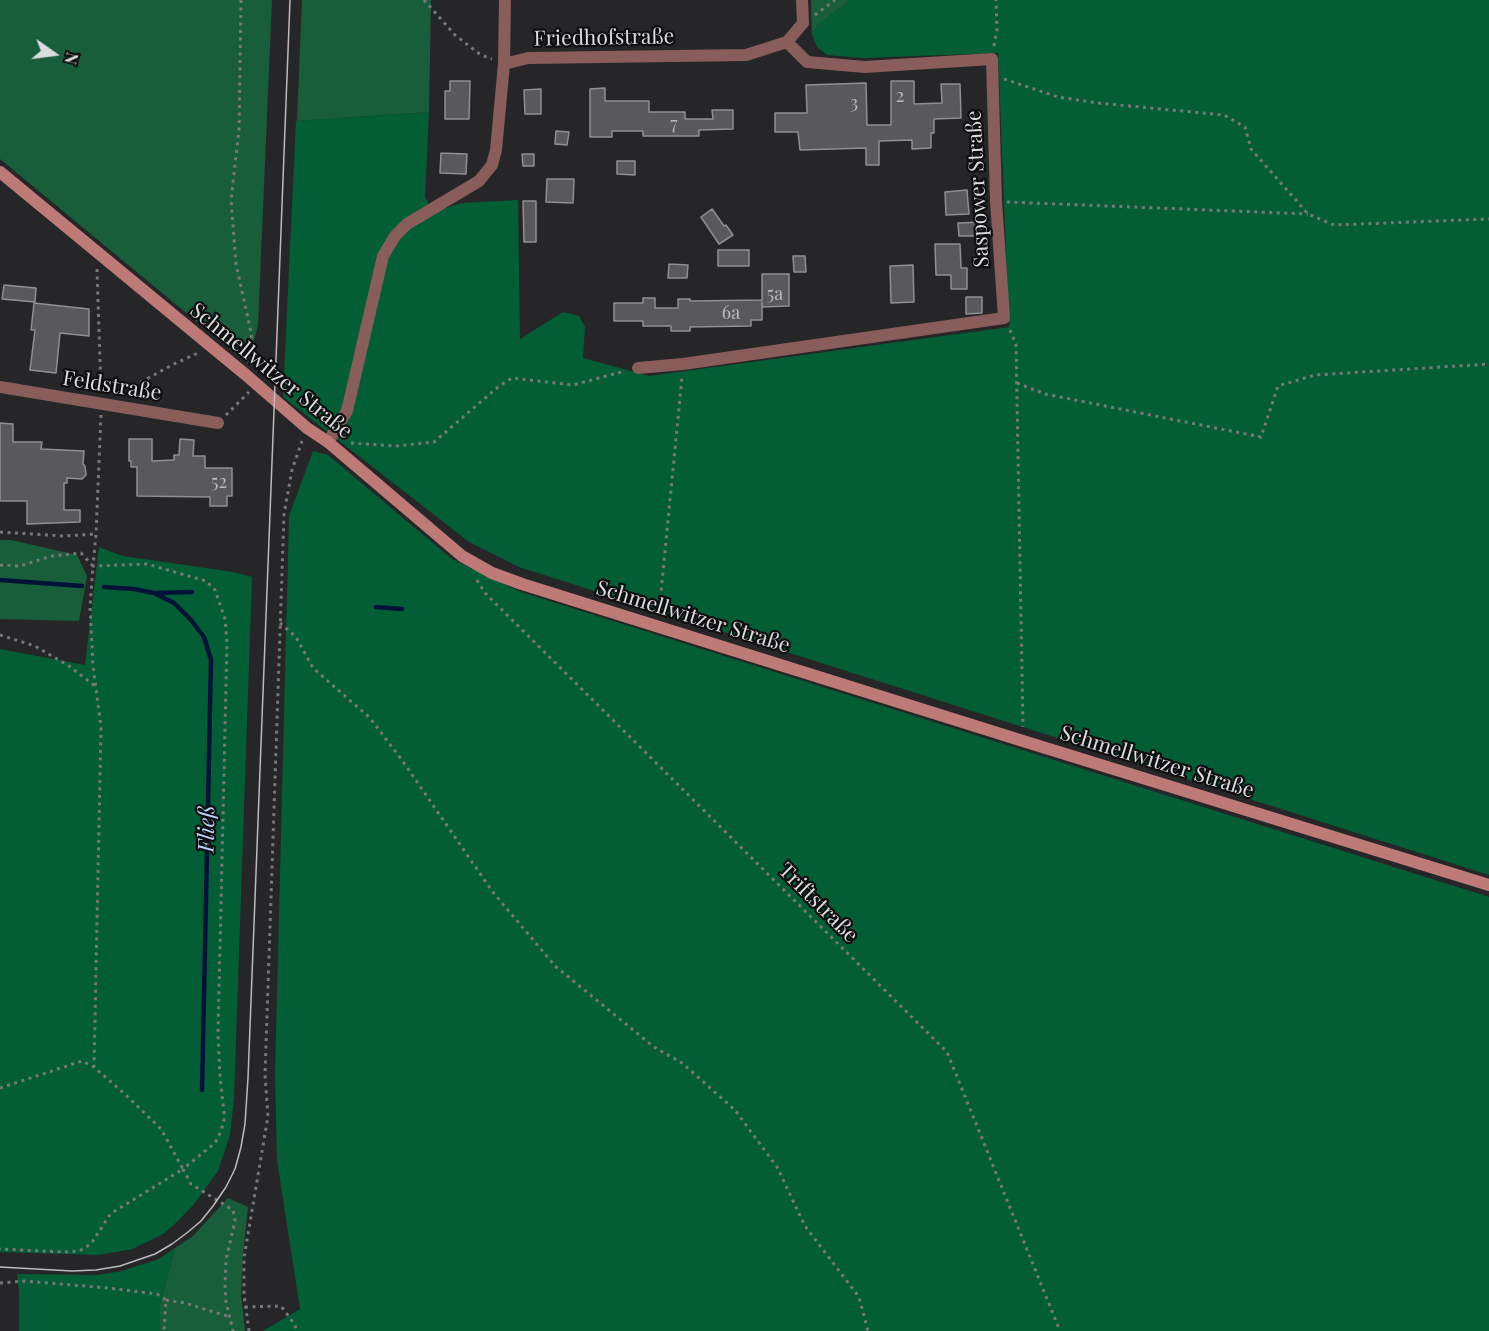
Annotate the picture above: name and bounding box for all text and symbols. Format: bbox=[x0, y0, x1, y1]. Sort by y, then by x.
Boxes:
north arrow bbox=[24, 24, 84, 84]
street label: Friedhofstraße bbox=[533, 24, 675, 52]
text: N bbox=[60, 50, 84, 67]
house number: 2 bbox=[896, 85, 904, 107]
house number: 3 bbox=[850, 92, 858, 114]
street label: Saspower Straße bbox=[961, 110, 995, 268]
house number: 7 bbox=[670, 113, 678, 135]
house number: 5a bbox=[767, 283, 783, 305]
street label: Schmellwitzer Straße bbox=[185, 298, 357, 444]
house number: 6a bbox=[722, 302, 740, 324]
street label: Feldstraße bbox=[61, 366, 163, 406]
house number: 52 bbox=[211, 471, 227, 493]
street label: Schmellwitzer Straße bbox=[593, 575, 793, 659]
street label: Schmellwitzer Straße bbox=[1057, 720, 1257, 804]
water label: Fließ bbox=[193, 805, 221, 853]
street label: Triftstraße bbox=[773, 858, 863, 948]

